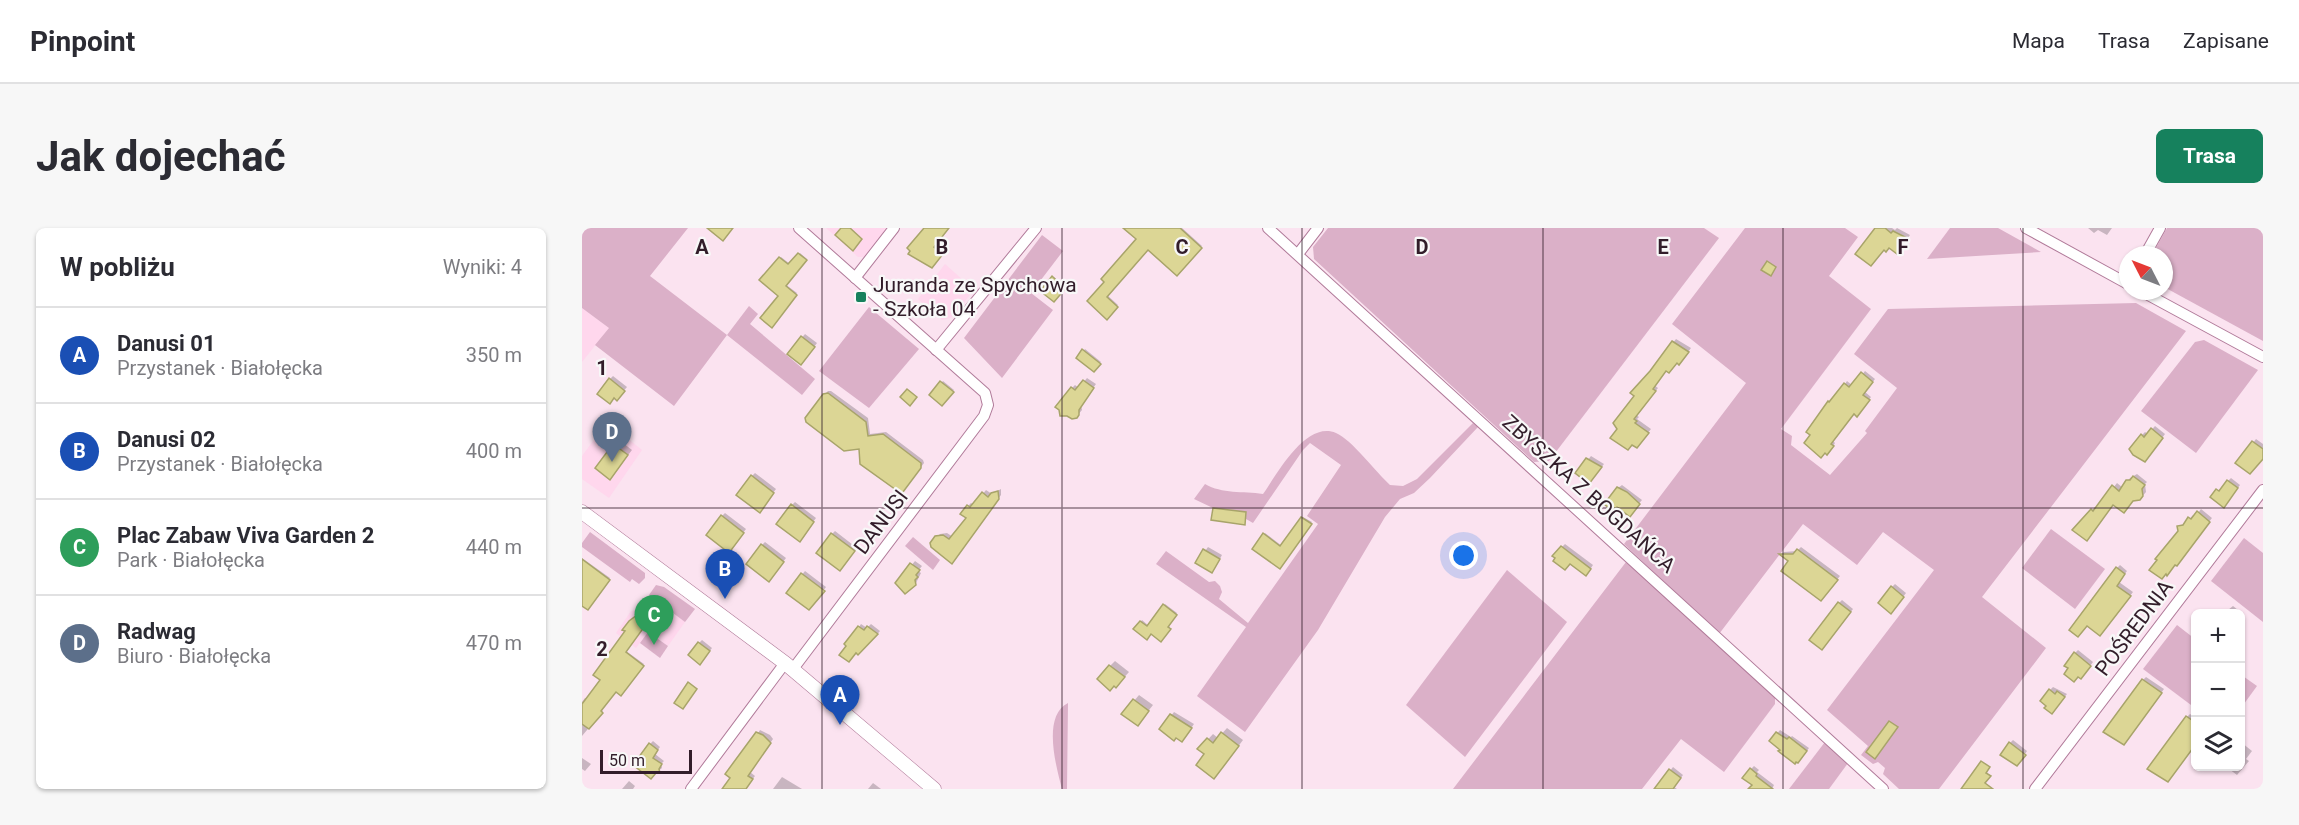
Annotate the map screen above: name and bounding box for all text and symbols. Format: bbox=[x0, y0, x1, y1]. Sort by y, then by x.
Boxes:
text: Pinpoint bbox=[30, 25, 135, 58]
text: Mapa bbox=[2012, 29, 2065, 53]
text: Trasa bbox=[2098, 29, 2150, 53]
text: Zapisane bbox=[2183, 29, 2269, 53]
button: Trasa bbox=[2156, 129, 2263, 183]
text: Jak dojechać bbox=[36, 132, 286, 181]
text: A bbox=[695, 235, 709, 259]
text: B bbox=[936, 235, 948, 259]
text: C bbox=[1175, 235, 1189, 259]
text: D bbox=[1416, 235, 1429, 259]
text: E bbox=[1657, 235, 1669, 259]
text: F bbox=[1898, 235, 1909, 259]
north arrow bbox=[2119, 246, 2173, 300]
text: W pobliżu bbox=[60, 252, 175, 282]
text: Wyniki: 4 bbox=[443, 255, 522, 279]
place label: Juranda ze Spychowa - Szkoła 04 bbox=[873, 273, 1077, 321]
marker: Juranda ze Spychowa - Szkoła 04 bbox=[854, 290, 868, 304]
text: Danusi 01 bbox=[117, 331, 216, 356]
text: A bbox=[73, 343, 86, 367]
text: 350 m bbox=[466, 343, 522, 367]
text: Przystanek · Białołęcka bbox=[117, 356, 323, 380]
text: 1 bbox=[596, 356, 608, 380]
street label: ZBYSZKA Z BOGDAŃCA bbox=[1498, 410, 1680, 578]
pin: D bbox=[592, 412, 632, 462]
text: Danusi 02 bbox=[117, 427, 216, 452]
text: B bbox=[73, 439, 86, 463]
text: 400 m bbox=[466, 439, 522, 463]
text: Przystanek · Białołęcka bbox=[117, 452, 323, 476]
street label: DANUSI bbox=[849, 485, 913, 559]
text: Plac Zabaw Viva Garden 2 bbox=[117, 523, 374, 548]
text: C bbox=[73, 535, 86, 559]
text: 440 m bbox=[466, 535, 522, 559]
your location bbox=[1449, 541, 1478, 570]
text: Park · Białołęcka bbox=[117, 548, 265, 572]
pin: B bbox=[706, 550, 744, 599]
street label: POŚREDNIA bbox=[2090, 575, 2178, 681]
pin: C bbox=[634, 596, 674, 645]
map controls bbox=[2191, 609, 2245, 771]
button: + bbox=[2191, 609, 2245, 663]
text: Radwag bbox=[117, 619, 196, 644]
text: D bbox=[73, 631, 86, 655]
text: 470 m bbox=[466, 631, 522, 655]
text: 2 bbox=[596, 637, 608, 661]
text: Biuro · Białołęcka bbox=[117, 644, 271, 668]
button: − bbox=[2191, 663, 2245, 717]
pin: A bbox=[820, 676, 860, 725]
button: layers bbox=[2191, 717, 2245, 771]
scale bar bbox=[600, 747, 692, 774]
text: 50 m bbox=[609, 751, 645, 770]

